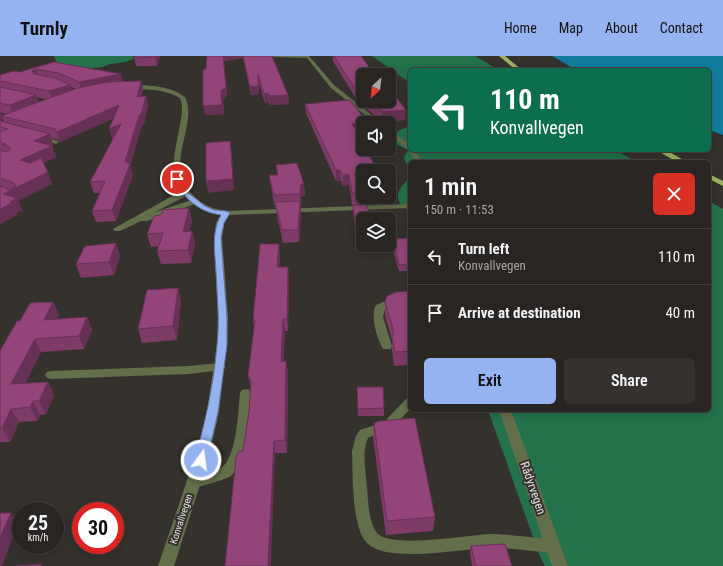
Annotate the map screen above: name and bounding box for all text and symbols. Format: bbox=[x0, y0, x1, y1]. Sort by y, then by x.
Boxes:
text: Turnly bbox=[20, 17, 68, 40]
text: Home bbox=[504, 20, 537, 36]
text: Map bbox=[559, 20, 583, 36]
text: About bbox=[605, 20, 638, 36]
text: Contact bbox=[660, 20, 703, 36]
north arrow bbox=[356, 68, 396, 108]
map controls bbox=[356, 68, 396, 252]
text: 110 m bbox=[490, 83, 560, 116]
icon: left bbox=[424, 84, 476, 136]
button: sound bbox=[356, 116, 396, 156]
text: Konvallvegen bbox=[490, 117, 584, 138]
pin bbox=[160, 162, 194, 196]
button: search bbox=[356, 164, 396, 204]
icon: arrive bbox=[166, 168, 188, 190]
text: 1 min bbox=[424, 173, 477, 201]
button: close bbox=[653, 173, 695, 215]
text: 150 m · 11:53 bbox=[424, 202, 494, 217]
button: layers bbox=[356, 212, 396, 252]
text: Turn left bbox=[458, 240, 509, 258]
icon: left bbox=[424, 246, 446, 268]
text: 110 m bbox=[658, 248, 695, 266]
text: Konvallvegen bbox=[458, 258, 526, 273]
icon: arrive bbox=[424, 302, 446, 324]
text: Arrive at destination bbox=[458, 304, 581, 322]
text: 40 m bbox=[665, 304, 695, 322]
button: Exit bbox=[424, 358, 556, 404]
button: Share bbox=[564, 358, 695, 404]
position arrow bbox=[180, 439, 222, 481]
street label: Rådyrvegen bbox=[517, 460, 549, 516]
street label: Konvallvegen bbox=[168, 492, 194, 545]
speed limit sign: 30 bbox=[72, 502, 124, 554]
text: 25 bbox=[28, 511, 48, 535]
text: km/h bbox=[28, 532, 48, 543]

